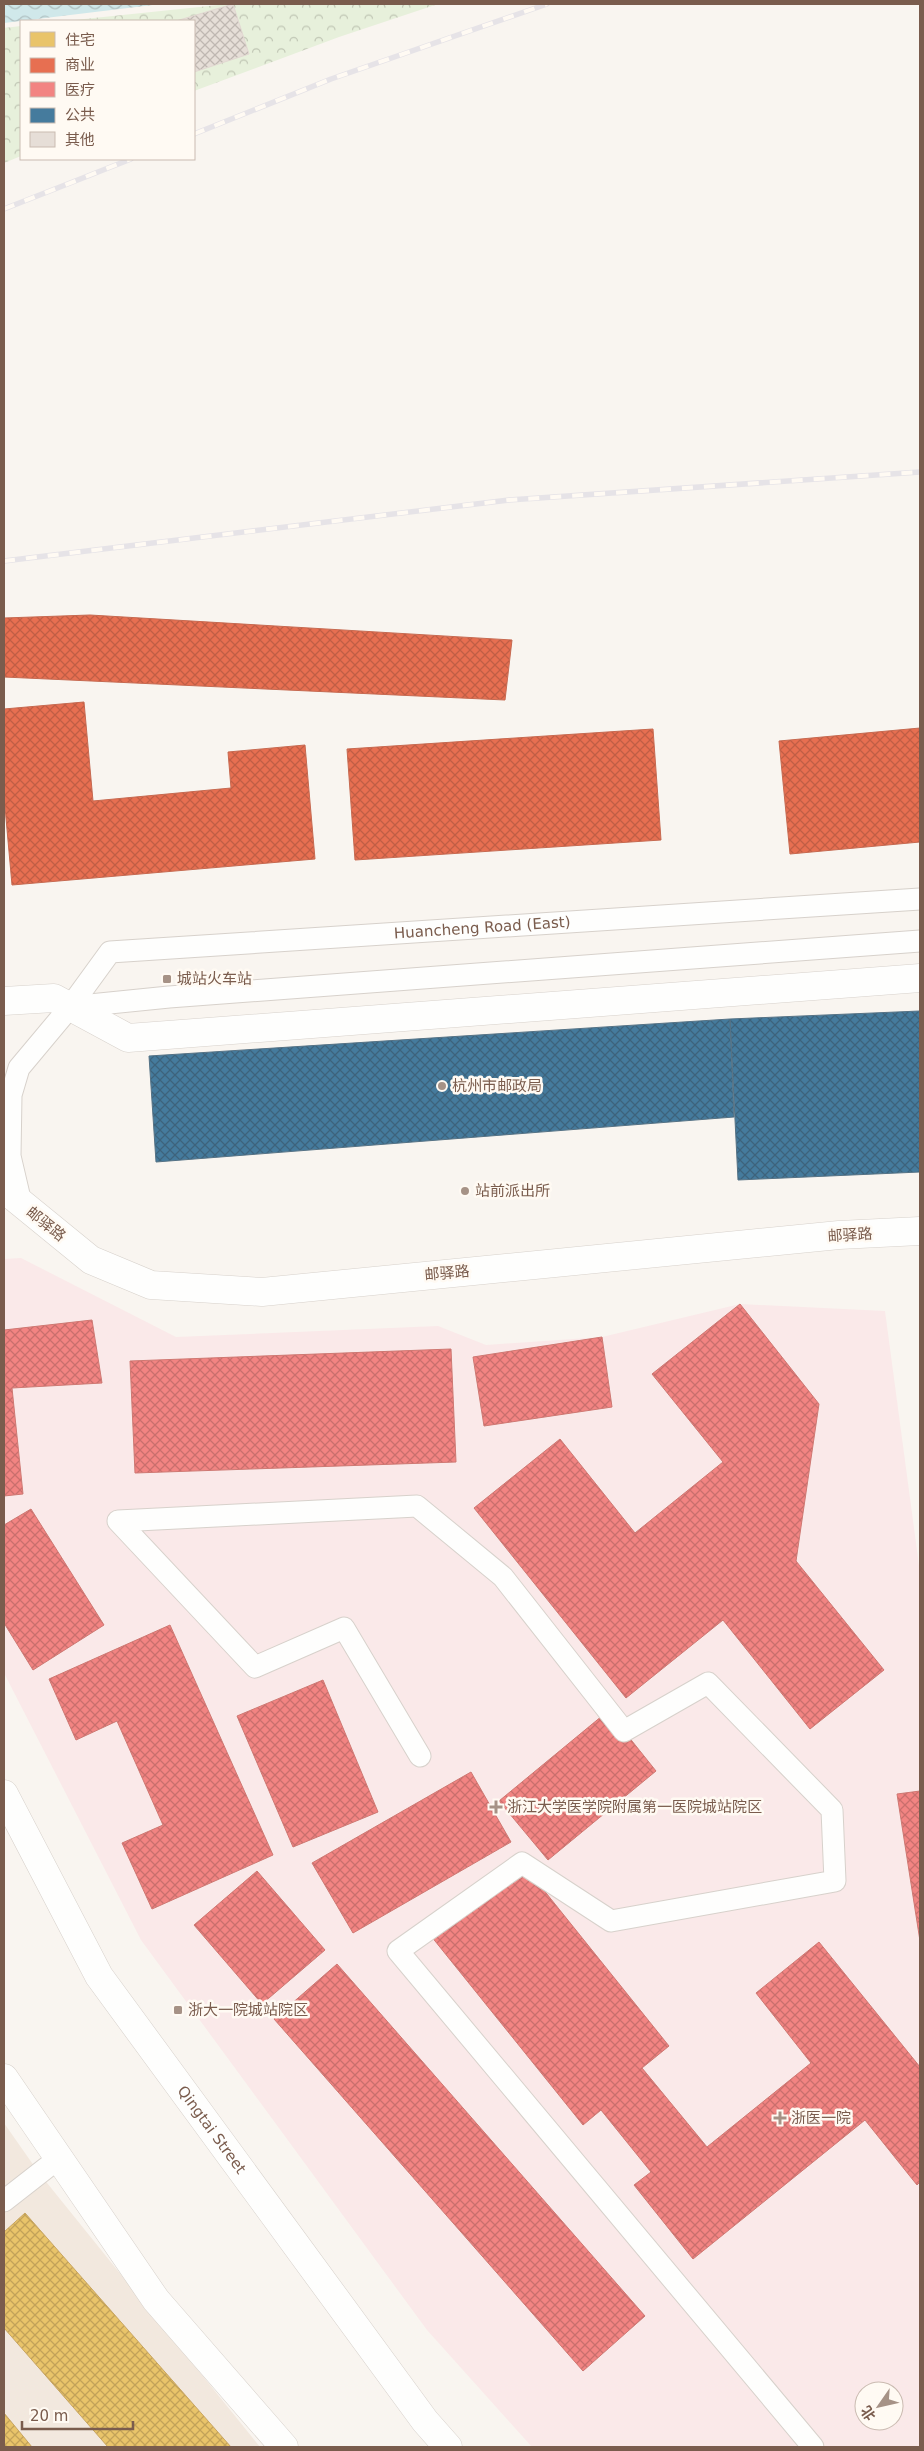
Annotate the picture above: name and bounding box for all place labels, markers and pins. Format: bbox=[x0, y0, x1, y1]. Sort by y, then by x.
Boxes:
place label: 城站火车站 bbox=[177, 970, 252, 988]
marker: 城站火车站 bbox=[161, 973, 173, 985]
place label: 杭州市邮政局 bbox=[452, 1077, 542, 1095]
marker: 杭州市邮政局 bbox=[436, 1080, 448, 1092]
place label: 站前派出所 bbox=[475, 1182, 550, 1200]
marker: 站前派出所 bbox=[459, 1185, 471, 1197]
place label: 浙江大学医学院附属第一医院城站院区 bbox=[507, 1798, 762, 1816]
marker: 浙江大学医学院附属第一医院城站院区 bbox=[489, 1800, 503, 1814]
place label: 浙大一院城站院区 bbox=[188, 2001, 308, 2019]
marker: 浙大一院城站院区 bbox=[172, 2004, 184, 2016]
place label: 浙医一院 bbox=[791, 2109, 851, 2127]
marker: 浙医一院 bbox=[773, 2111, 787, 2125]

